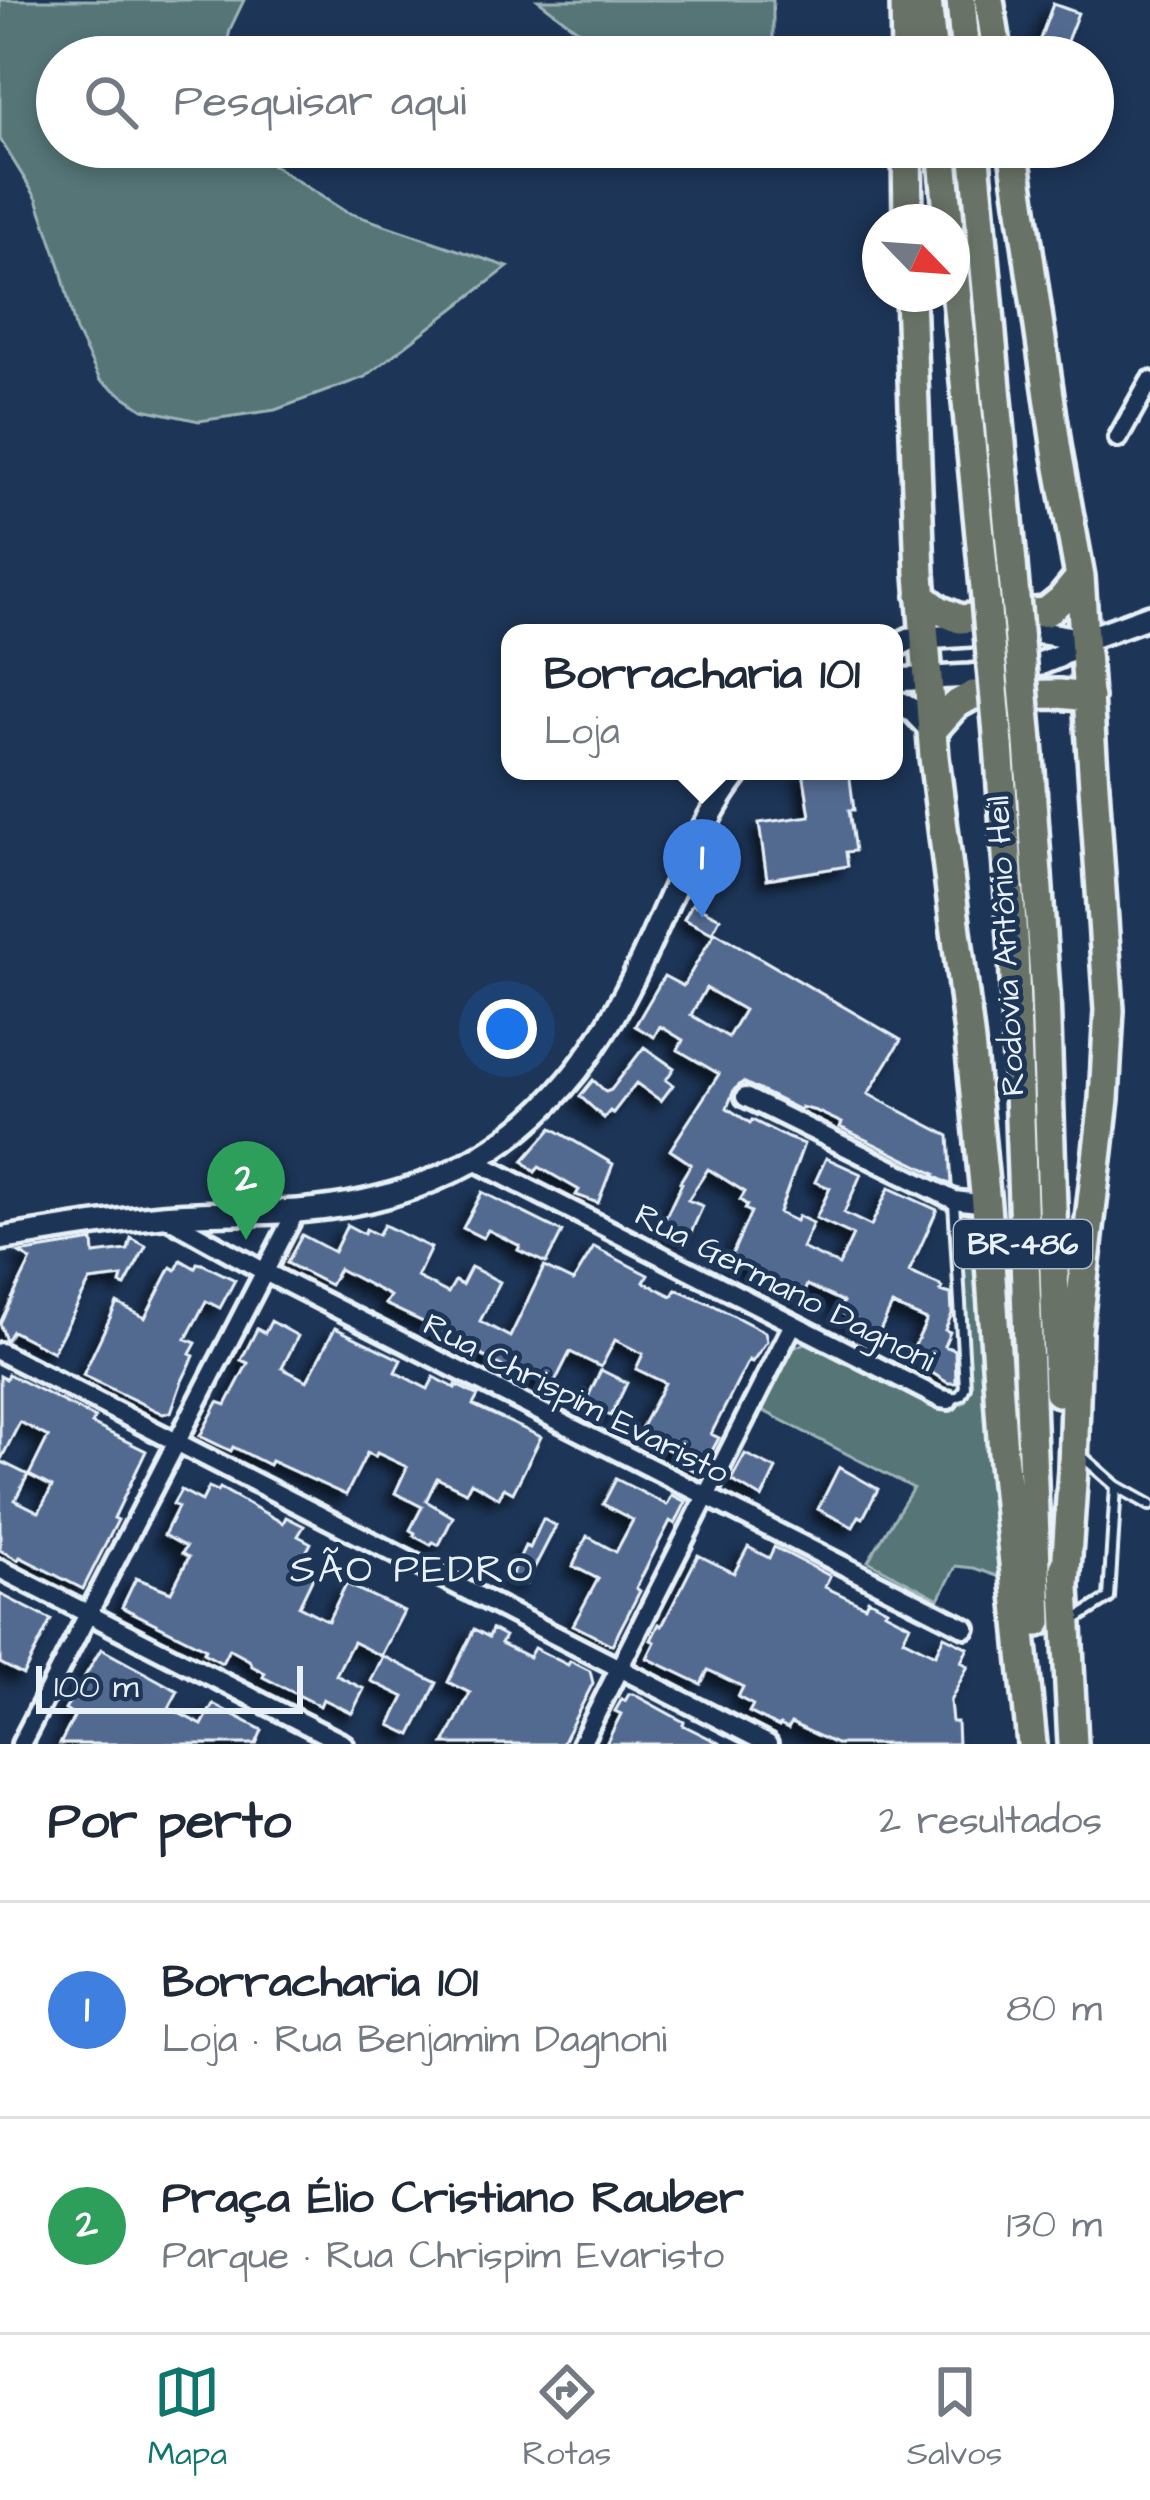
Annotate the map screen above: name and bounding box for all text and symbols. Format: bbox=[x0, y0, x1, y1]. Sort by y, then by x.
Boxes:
search box bbox=[36, 36, 1114, 168]
icon: search bbox=[78, 69, 144, 135]
text: Pesquisar aqui bbox=[174, 71, 466, 133]
north arrow bbox=[862, 204, 970, 312]
popup bbox=[501, 624, 903, 780]
text: Borracharia 101 bbox=[544, 644, 860, 706]
text: Loja bbox=[544, 706, 620, 760]
street label: Rodovia Antônio Heil bbox=[975, 795, 1037, 1097]
pin: 1 bbox=[663, 819, 741, 918]
your location bbox=[477, 999, 537, 1059]
pin: 2 bbox=[207, 1141, 285, 1240]
street label: Rua Germano Dagnoni bbox=[626, 1192, 943, 1385]
road number: BR-486 bbox=[954, 1220, 1092, 1268]
street label: Rua Chrispim Evaristo bbox=[415, 1302, 737, 1496]
district label: SÃO PEDRO bbox=[290, 1544, 536, 1598]
scale bar bbox=[36, 1660, 303, 1713]
text: 100 m bbox=[54, 1664, 139, 1710]
text: Por perto bbox=[48, 1787, 291, 1858]
text: 2 resultados bbox=[879, 1795, 1102, 1849]
text: Borracharia 101 bbox=[162, 1952, 478, 2014]
text: 1 bbox=[85, 1983, 90, 2037]
text: 80 m bbox=[1006, 1983, 1102, 2037]
text: Loja · Rua Benjamim Dagnoni bbox=[162, 2014, 667, 2068]
text: Praça Élio Cristiano Rauber bbox=[162, 2168, 744, 2230]
text: 2 bbox=[76, 2199, 98, 2253]
text: 130 m bbox=[1007, 2199, 1102, 2253]
text: Parque · Rua Chrispim Evaristo bbox=[162, 2230, 724, 2284]
tab: Mapa bbox=[148, 2359, 227, 2477]
tab: Rotas bbox=[523, 2359, 611, 2477]
tab: Salvos bbox=[907, 2359, 1002, 2477]

